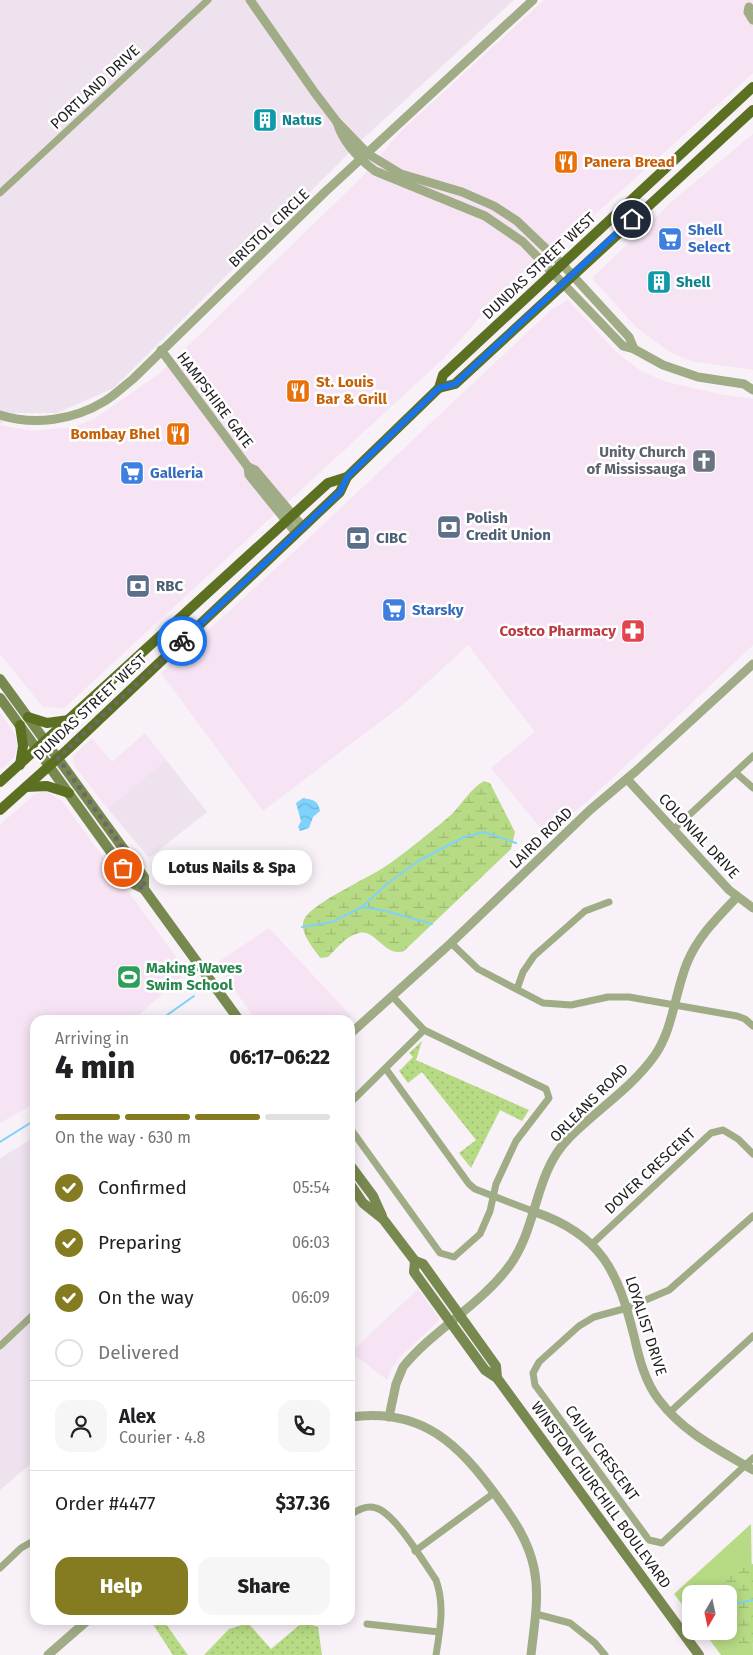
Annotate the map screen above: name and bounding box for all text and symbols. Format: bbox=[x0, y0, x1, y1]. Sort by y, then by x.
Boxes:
street label: PORTLAND DRIVE bbox=[47, 41, 143, 133]
building icon: Natus bbox=[252, 107, 278, 133]
place label: Natus bbox=[282, 111, 322, 129]
restaurant icon: Panera Bread bbox=[553, 149, 579, 175]
place label: Panera Bread bbox=[584, 153, 675, 171]
street label: BRISTOL CIRCLE bbox=[225, 185, 313, 271]
pin bbox=[611, 198, 653, 240]
icon: home bbox=[618, 205, 646, 233]
street label: DUNDAS STREET WEST bbox=[479, 209, 600, 323]
place label: Shell Select bbox=[688, 221, 731, 256]
supermarket icon: Shell Select bbox=[657, 226, 683, 252]
building icon: Shell bbox=[646, 269, 672, 295]
place label: Shell bbox=[676, 273, 711, 291]
street label: HAMPSHIRE GATE bbox=[173, 348, 257, 452]
place label: St. Louis Bar & Grill bbox=[316, 373, 387, 408]
restaurant icon: St. Louis Bar & Grill bbox=[285, 378, 311, 404]
restaurant icon: Bombay Bhel bbox=[165, 421, 191, 447]
place label: Bombay Bhel bbox=[71, 425, 161, 443]
place label: Unity Church of Mississauga bbox=[587, 443, 686, 478]
church icon: Unity Church of Mississauga bbox=[691, 448, 717, 474]
supermarket icon: Galleria bbox=[119, 460, 145, 486]
place label: Galleria bbox=[150, 464, 203, 482]
place label: Polish Credit Union bbox=[466, 509, 551, 544]
bank icon: Polish Credit Union bbox=[436, 514, 462, 540]
bank icon: CIBC bbox=[345, 525, 371, 551]
place label: CIBC bbox=[376, 529, 407, 547]
bank icon: RBC bbox=[125, 573, 151, 599]
place label: RBC bbox=[156, 577, 184, 595]
supermarket icon: Starsky bbox=[381, 597, 407, 623]
place label: Starsky bbox=[412, 601, 464, 619]
courier bbox=[157, 616, 207, 666]
pharmacy icon: Costco Pharmacy bbox=[620, 618, 646, 644]
place label: Costco Pharmacy bbox=[500, 622, 616, 640]
icon: bike bbox=[168, 627, 196, 655]
street label: DUNDAS STREET WEST bbox=[30, 650, 151, 764]
street label: COLONIAL DRIVE bbox=[655, 790, 743, 882]
street label: LAIRD ROAD bbox=[506, 804, 576, 872]
pin bbox=[102, 847, 144, 889]
callout: Lotus Nails & Spa bbox=[153, 850, 313, 886]
icon: bag bbox=[109, 854, 137, 882]
text: Lotus Nails & Spa bbox=[168, 858, 296, 877]
place label: Making Waves Swim School bbox=[146, 959, 242, 994]
sports icon: Making Waves Swim School bbox=[116, 964, 142, 990]
text: Arriving in bbox=[55, 1029, 129, 1048]
text: 06:17–06:22 bbox=[229, 1046, 330, 1069]
text: 4 min bbox=[55, 1048, 135, 1086]
street label: ORLEANS ROAD bbox=[546, 1060, 632, 1146]
street label: DOVER CRESCENT bbox=[601, 1124, 699, 1218]
text: On the way · 630 m bbox=[55, 1128, 191, 1147]
icon: check bbox=[55, 1174, 83, 1202]
text: Confirmed bbox=[98, 1176, 187, 1199]
text: 05:54 bbox=[293, 1178, 330, 1197]
icon: check bbox=[55, 1229, 83, 1257]
text: Preparing bbox=[98, 1231, 181, 1254]
text: 06:03 bbox=[292, 1233, 330, 1252]
street label: LOYALIST DRIVE bbox=[621, 1274, 671, 1378]
icon: check bbox=[55, 1284, 83, 1312]
text: On the way bbox=[98, 1286, 194, 1309]
text: 06:09 bbox=[292, 1288, 330, 1307]
text: Delivered bbox=[98, 1341, 180, 1364]
street label: WINSTON CHURCHILL BOULEVARD bbox=[527, 1398, 675, 1592]
button: person bbox=[55, 1400, 107, 1452]
button: phone bbox=[278, 1400, 330, 1452]
street label: CAJUN CRESCENT bbox=[561, 1402, 643, 1504]
text: Alex bbox=[119, 1405, 156, 1428]
text: Courier · 4.8 bbox=[119, 1428, 205, 1447]
text: Order #4477 bbox=[55, 1492, 155, 1515]
text: $37.36 bbox=[275, 1492, 330, 1515]
button: Help bbox=[55, 1557, 188, 1615]
button: Share bbox=[198, 1557, 330, 1615]
north arrow bbox=[682, 1585, 738, 1640]
map controls bbox=[682, 1585, 737, 1640]

